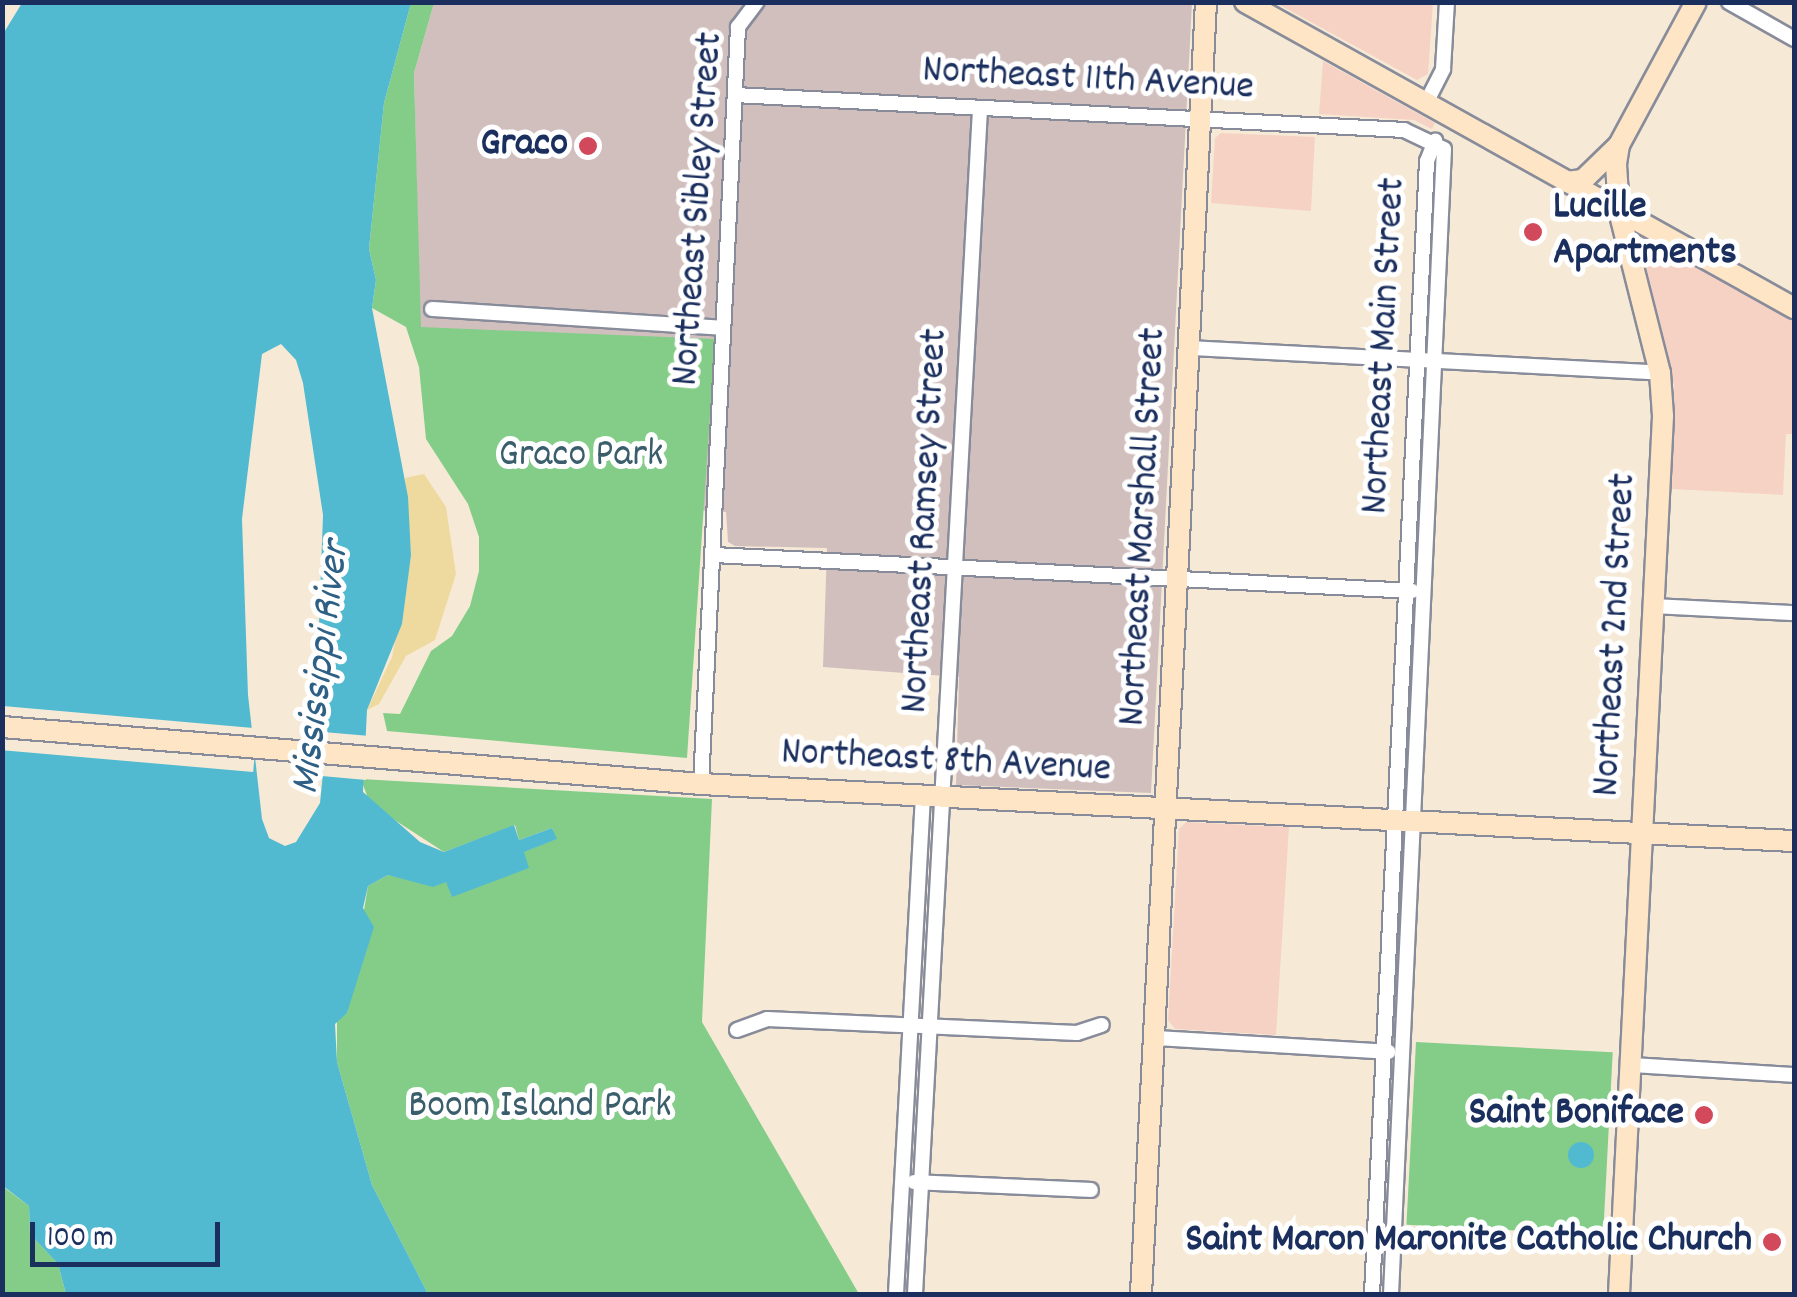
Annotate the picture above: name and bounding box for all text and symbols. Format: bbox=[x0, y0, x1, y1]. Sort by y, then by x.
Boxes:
street label: Northeast Sibley Street bbox=[664, 30, 736, 388]
street label: Northeast 11th Avenue bbox=[921, 48, 1255, 114]
place label: Graco bbox=[480, 122, 568, 170]
marker: Graco bbox=[577, 135, 599, 157]
street label: Northeast Main Street bbox=[1353, 176, 1419, 516]
place label: Lucille Apartments bbox=[1553, 185, 1737, 279]
marker: Lucille Apartments bbox=[1522, 221, 1544, 243]
street label: Northeast Ramsey Street bbox=[893, 327, 961, 715]
street label: Northeast Marshall Street bbox=[1111, 327, 1179, 727]
park label: Graco Park bbox=[499, 433, 663, 481]
street label: Northeast 2nd Street bbox=[1585, 472, 1649, 798]
water label: Mississippi River bbox=[283, 539, 363, 797]
street label: Northeast 8th Avenue bbox=[780, 730, 1112, 796]
park label: Boom Island Park bbox=[408, 1084, 672, 1132]
place label: Saint Boniface bbox=[1469, 1091, 1684, 1139]
marker: Saint Boniface bbox=[1693, 1104, 1715, 1126]
scale bar bbox=[35, 1202, 225, 1264]
text: 100 m bbox=[47, 1218, 114, 1261]
place label: Saint Maron Maronite Catholic Church bbox=[1185, 1218, 1752, 1266]
marker: Saint Maron Maronite Catholic Church bbox=[1761, 1231, 1783, 1253]

